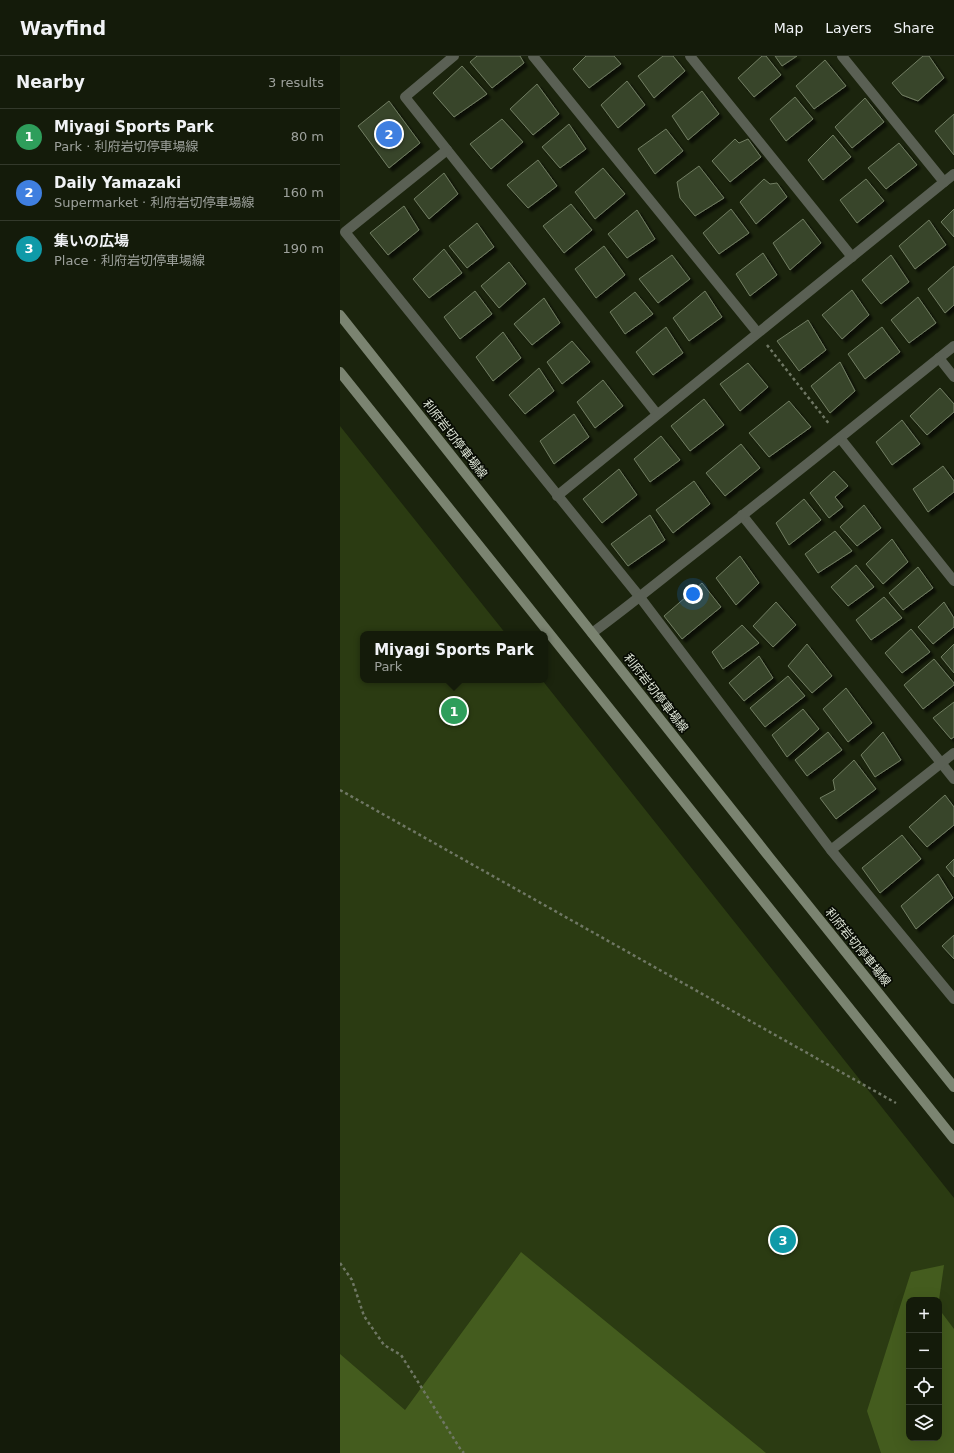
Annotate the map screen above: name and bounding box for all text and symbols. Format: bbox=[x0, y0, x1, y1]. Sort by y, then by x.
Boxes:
text: Wayfind bbox=[20, 17, 106, 39]
text: Map bbox=[774, 20, 803, 36]
text: Layers bbox=[825, 20, 872, 36]
text: Share bbox=[894, 20, 934, 36]
text: Nearby bbox=[16, 72, 85, 92]
text: 3 results bbox=[268, 75, 324, 90]
text: Miyagi Sports Park bbox=[54, 118, 214, 136]
pin: 2 bbox=[376, 119, 402, 149]
text: 1 bbox=[24, 129, 34, 144]
text: 80 m bbox=[291, 129, 324, 144]
text: Park · 利府岩切停車場線 bbox=[54, 139, 199, 154]
text: Daily Yamazaki bbox=[54, 174, 181, 192]
text: 2 bbox=[24, 185, 34, 200]
text: 160 m bbox=[282, 185, 324, 200]
text: Supermarket · 利府岩切停車場線 bbox=[54, 195, 254, 210]
text: 集いの広場 bbox=[54, 232, 129, 250]
text: 3 bbox=[24, 241, 34, 256]
text: 190 m bbox=[282, 241, 324, 256]
text: Place · 利府岩切停車場線 bbox=[54, 253, 205, 268]
street label: 利府岩切停車場線 bbox=[420, 397, 490, 481]
your location bbox=[683, 584, 703, 604]
popup bbox=[360, 631, 548, 683]
text: Miyagi Sports Park bbox=[374, 641, 534, 659]
street label: 利府岩切停車場線 bbox=[621, 651, 691, 735]
text: Park bbox=[374, 659, 402, 674]
pin: 1 bbox=[441, 696, 467, 726]
street label: 利府岩切停車場線 bbox=[822, 905, 894, 989]
pin: 3 bbox=[770, 1225, 796, 1255]
map controls bbox=[906, 1297, 942, 1441]
button: + bbox=[906, 1297, 942, 1333]
button: − bbox=[906, 1333, 942, 1369]
button: locate bbox=[906, 1369, 942, 1405]
button: layers bbox=[906, 1405, 942, 1441]

